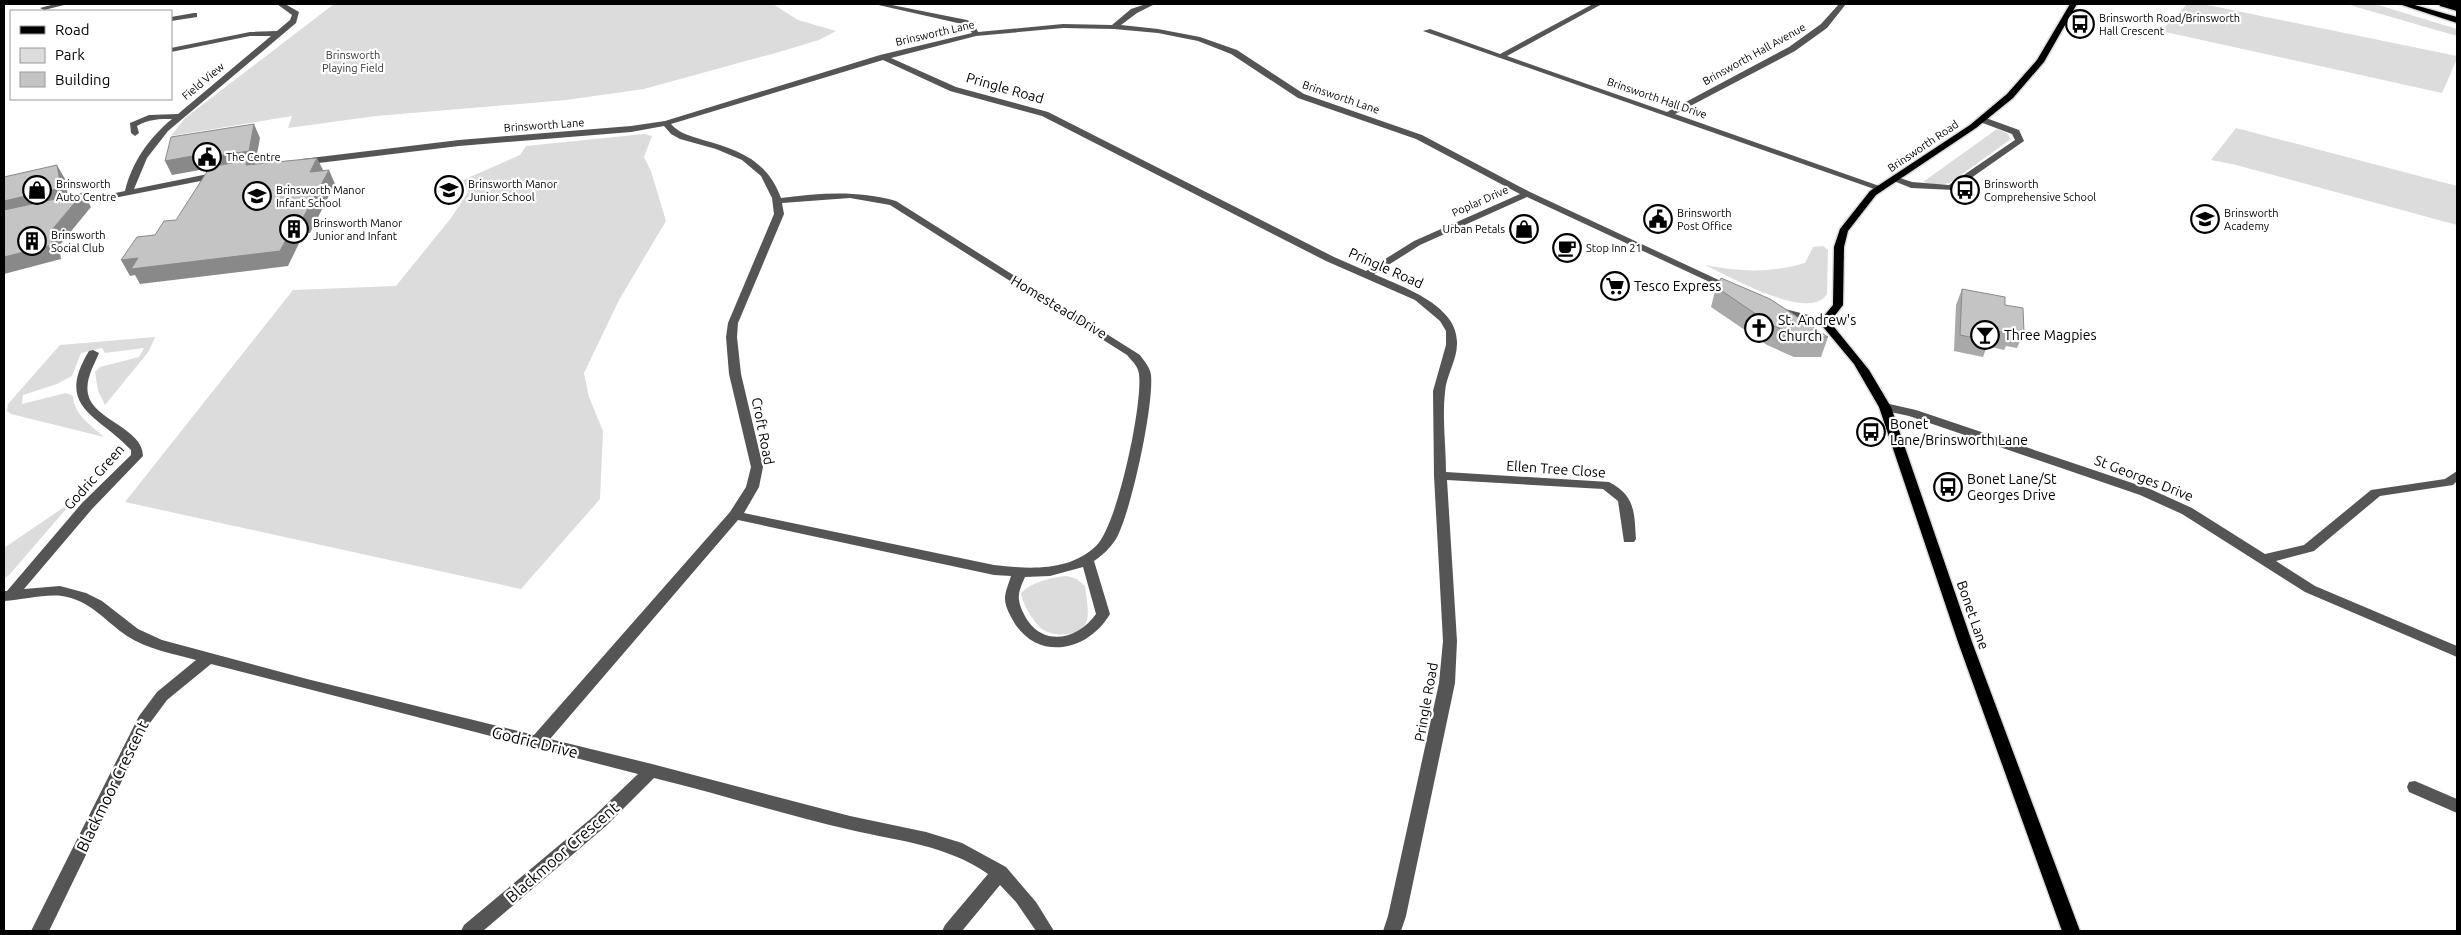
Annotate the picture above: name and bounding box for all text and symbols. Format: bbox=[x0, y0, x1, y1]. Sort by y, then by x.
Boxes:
bus stop icon: Brinsworth Road/Brinsworth Hall Crescent bbox=[2065, 9, 2095, 39]
legend bbox=[10, 10, 172, 100]
place label: Brinsworth Road/Brinsworth Hall Crescent bbox=[2099, 12, 2240, 37]
street label: Brinsworth Lane bbox=[894, 18, 976, 48]
text: Road bbox=[55, 21, 90, 38]
street label: Brinsworth Hall Avenue bbox=[1700, 21, 1808, 87]
text: Park bbox=[55, 46, 85, 63]
park label: Brinsworth Playing Field bbox=[322, 49, 384, 74]
street label: Field View bbox=[180, 60, 227, 102]
street label: Pringle Road bbox=[964, 69, 1046, 107]
text: Building bbox=[55, 71, 110, 88]
street label: Brinsworth Hall Drive bbox=[1606, 75, 1708, 121]
street label: Brinsworth Lane bbox=[1301, 78, 1381, 116]
street label: Brinsworth Lane bbox=[503, 116, 585, 134]
street label: Brinsworth Road bbox=[1885, 118, 1961, 174]
public building icon: The Centre bbox=[192, 142, 222, 172]
place label: The Centre bbox=[226, 151, 281, 163]
shop icon: Brinsworth Auto Centre bbox=[22, 175, 52, 205]
school or university icon: Brinsworth Manor Junior School bbox=[434, 175, 464, 205]
bus stop icon: Brinsworth Comprehensive School bbox=[1950, 175, 1980, 205]
place label: Brinsworth Auto Centre bbox=[56, 178, 116, 203]
place label: Brinsworth Manor Junior School bbox=[468, 178, 558, 203]
place label: Brinsworth Comprehensive School bbox=[1984, 178, 2096, 203]
school or university icon: Brinsworth Manor Infant School bbox=[242, 181, 272, 211]
street label: Poplar Drive bbox=[1450, 183, 1510, 219]
place label: Brinsworth Manor Infant School bbox=[276, 184, 366, 209]
public building icon: Brinsworth Post Office bbox=[1643, 204, 1673, 234]
school or university icon: Brinsworth Academy bbox=[2190, 204, 2220, 234]
place label: Brinsworth Post Office bbox=[1677, 207, 1732, 232]
place label: Brinsworth Academy bbox=[2224, 207, 2279, 232]
building icon: Brinsworth Manor Junior and Infant bbox=[279, 214, 309, 244]
shop icon: Urban Petals bbox=[1509, 214, 1539, 244]
place label: Brinsworth Manor Junior and Infant bbox=[313, 217, 403, 242]
place label: Urban Petals bbox=[1442, 223, 1505, 235]
building icon: Brinsworth Social Club bbox=[17, 226, 47, 256]
place label: Brinsworth Social Club bbox=[51, 229, 106, 254]
cafe icon: Stop Inn 21 bbox=[1552, 233, 1582, 263]
place label: Stop Inn 21 bbox=[1586, 242, 1642, 254]
street label: Pringle Road bbox=[1346, 244, 1426, 292]
supermarket icon: Tesco Express bbox=[1600, 271, 1630, 301]
street label: Homestead Drive bbox=[1008, 272, 1110, 342]
place label: Tesco Express bbox=[1634, 278, 1721, 294]
place label: St. Andrew's Church bbox=[1778, 312, 1856, 344]
church icon: St. Andrew's Church bbox=[1744, 313, 1774, 343]
bar icon: Three Magpies bbox=[1970, 320, 2000, 350]
place label: Three Magpies bbox=[2004, 327, 2097, 343]
street label: Croft Road bbox=[749, 396, 777, 466]
place label: Bonet Lane/Brinsworth Lane bbox=[1890, 416, 2028, 448]
bus stop icon: Bonet Lane/Brinsworth Lane bbox=[1856, 417, 1886, 447]
street label: Godric Green bbox=[61, 441, 127, 513]
street label: St Georges Drive bbox=[2092, 452, 2196, 504]
street label: Ellen Tree Close bbox=[1506, 458, 1606, 480]
place label: Bonet Lane/St Georges Drive bbox=[1967, 471, 2057, 503]
bus stop icon: Bonet Lane/St Georges Drive bbox=[1933, 472, 1963, 502]
street label: Bonet Lane bbox=[1954, 579, 1992, 651]
street label: Pringle Road bbox=[1411, 661, 1441, 743]
street label: Blackmoor Crescent bbox=[72, 717, 152, 855]
street label: Godric Drive bbox=[490, 723, 580, 761]
street label: Blackmoor Crescent bbox=[502, 798, 623, 906]

